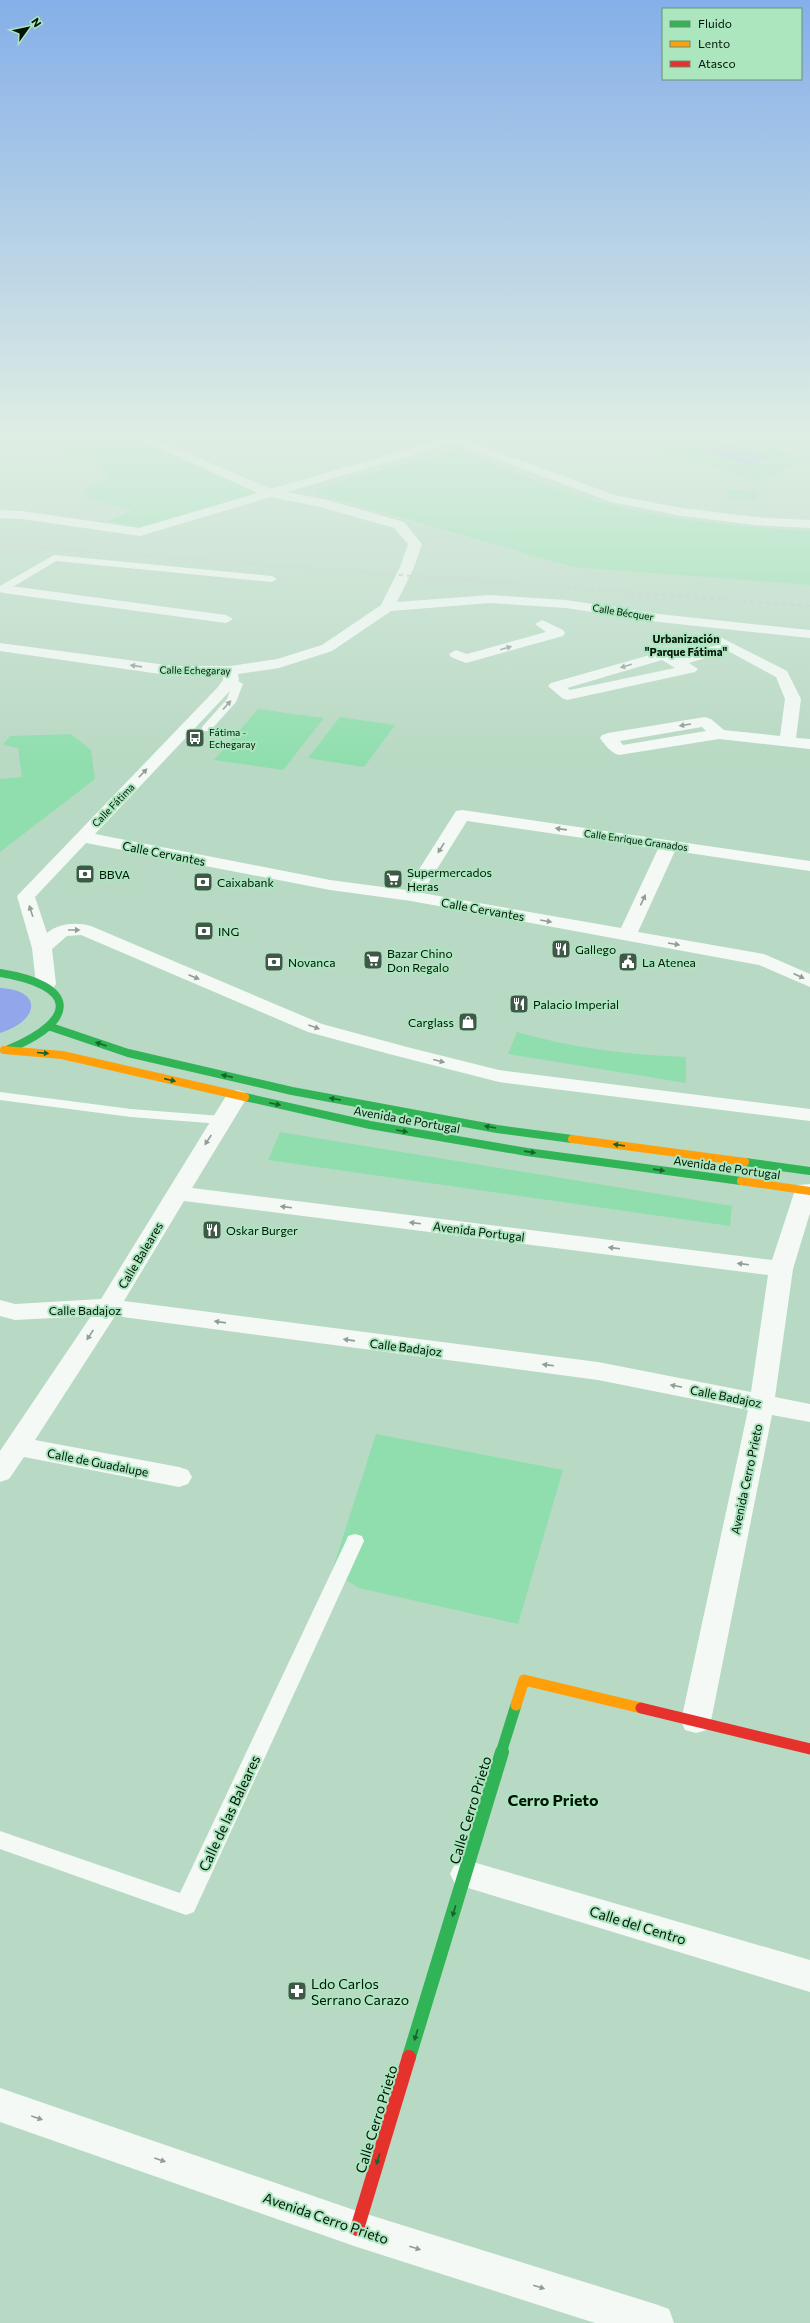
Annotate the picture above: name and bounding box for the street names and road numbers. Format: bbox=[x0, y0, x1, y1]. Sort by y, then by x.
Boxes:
street label: Calle Bécquer bbox=[592, 601, 654, 623]
street label: Calle Echegaray bbox=[159, 663, 231, 677]
street label: Calle Fátima bbox=[89, 781, 137, 829]
street label: Calle Enrique Granados bbox=[583, 827, 689, 853]
street label: Calle Cervantes bbox=[121, 838, 207, 868]
street label: Calle Cervantes bbox=[440, 895, 526, 923]
street label: Avenida de Portugal bbox=[353, 1103, 461, 1135]
street label: Avenida de Portugal bbox=[673, 1153, 781, 1181]
street label: Avenida Portugal bbox=[432, 1218, 526, 1244]
street label: Calle Baleares bbox=[115, 1219, 165, 1291]
street label: Calle Badajoz bbox=[49, 1303, 121, 1317]
street label: Calle Badajoz bbox=[369, 1336, 443, 1358]
street label: Calle Badajoz bbox=[689, 1382, 763, 1410]
street label: Avenida Cerro Prieto bbox=[727, 1422, 765, 1536]
street label: Calle de Guadalupe bbox=[46, 1445, 150, 1479]
street label: Calle de las Baleares bbox=[195, 1752, 263, 1874]
street label: Calle Cerro Prieto bbox=[445, 1754, 495, 1866]
street label: Calle del Centro bbox=[588, 1902, 688, 1948]
street label: Calle Cerro Prieto bbox=[351, 2063, 401, 2175]
street label: Avenida Cerro Prieto bbox=[261, 2189, 391, 2247]

